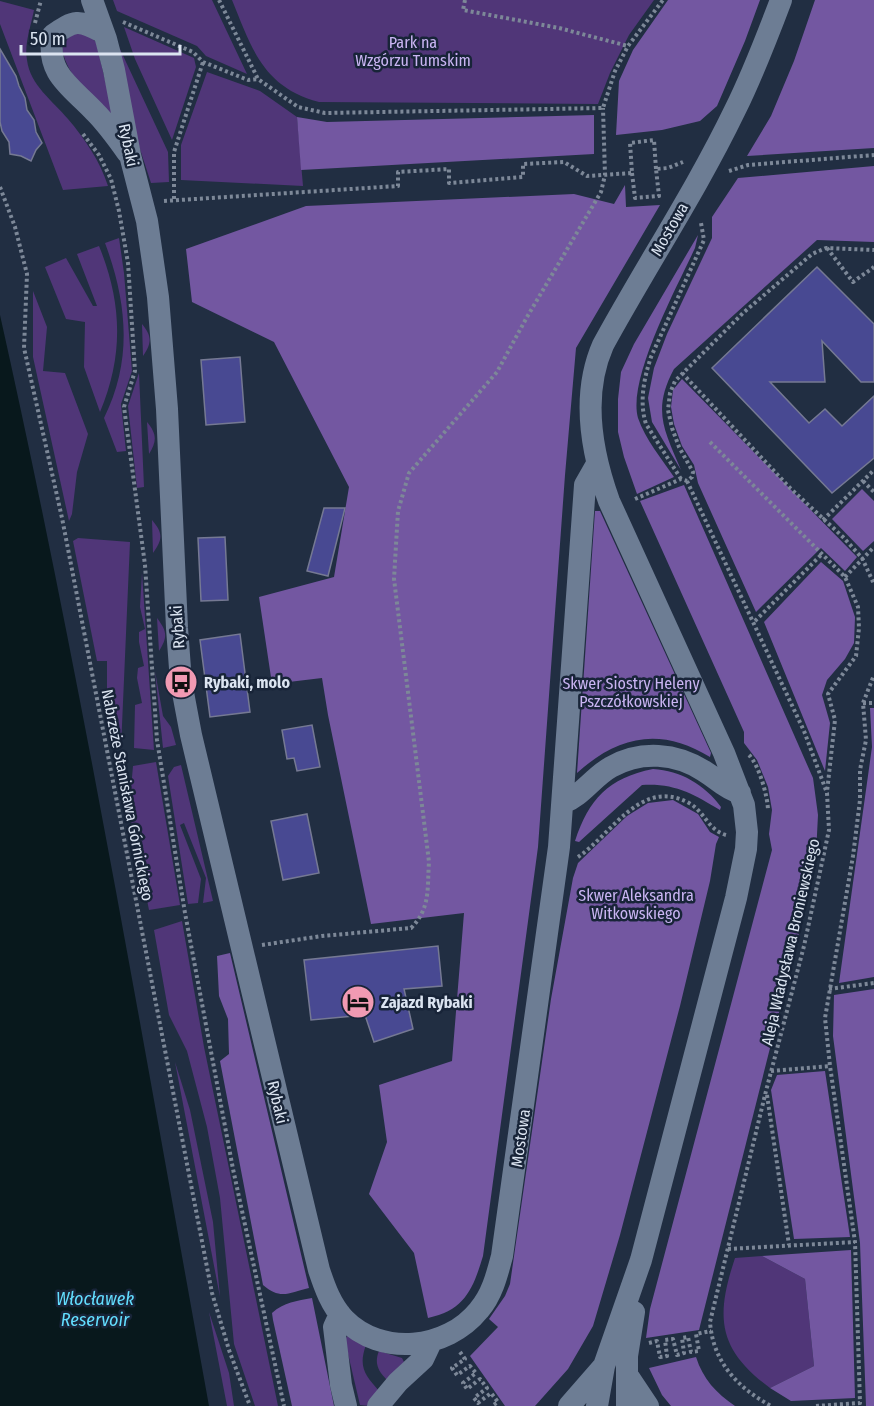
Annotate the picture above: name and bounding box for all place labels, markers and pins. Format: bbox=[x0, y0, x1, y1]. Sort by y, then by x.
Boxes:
bus stop icon: Rybaki, molo bbox=[163, 664, 199, 700]
place label: Rybaki, molo bbox=[204, 673, 290, 692]
hotel icon: Zajazd Rybaki bbox=[340, 984, 376, 1020]
place label: Zajazd Rybaki bbox=[381, 993, 473, 1012]

